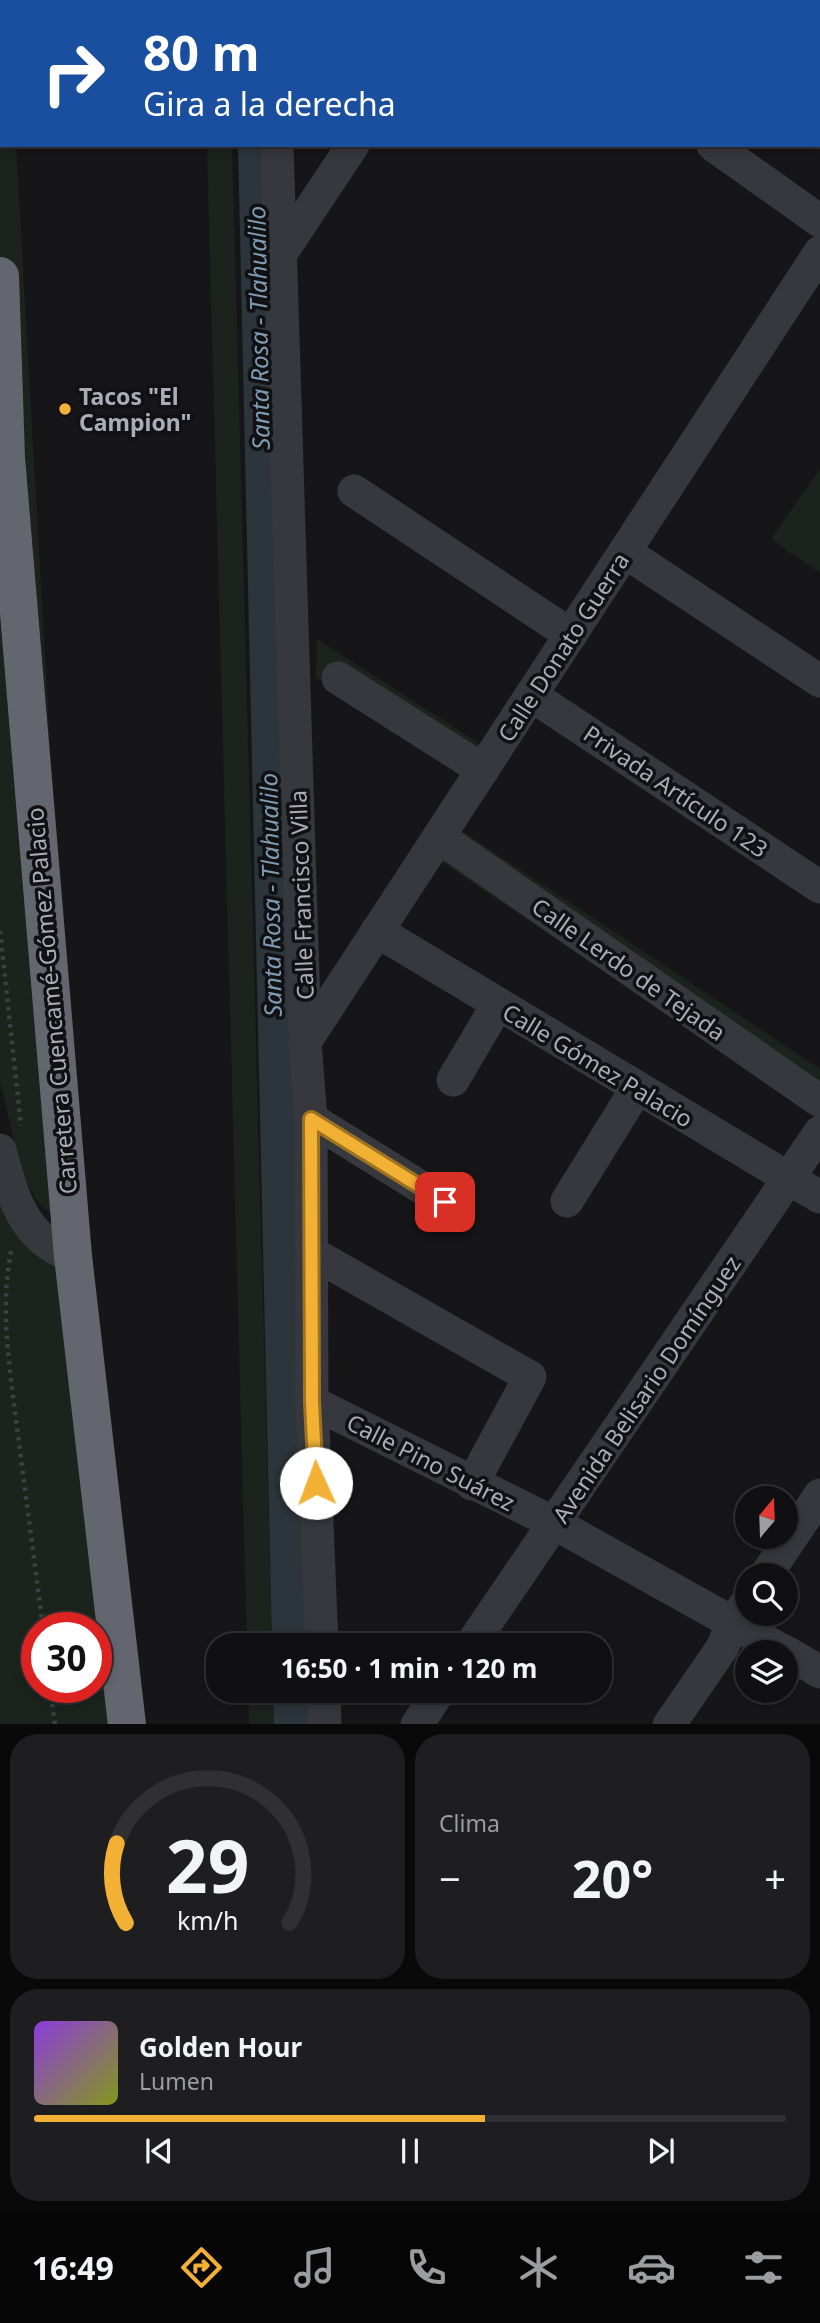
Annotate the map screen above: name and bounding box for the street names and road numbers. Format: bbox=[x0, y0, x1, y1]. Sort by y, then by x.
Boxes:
street label: Calle Donato Guerra bbox=[490, 546, 636, 748]
street label: Privada Artículo 123 bbox=[578, 717, 774, 865]
street label: Calle Francisco Villa bbox=[281, 790, 321, 1000]
street label: Carretera Cuencamé-Gómez Palacio bbox=[18, 806, 84, 1196]
street label: Calle Lerdo de Tejada bbox=[526, 890, 732, 1048]
street label: Calle Gómez Palacio bbox=[497, 996, 699, 1134]
street label: Avenida Belisario Domínguez bbox=[544, 1249, 748, 1529]
street label: Calle Pino Suárez bbox=[342, 1406, 520, 1518]

